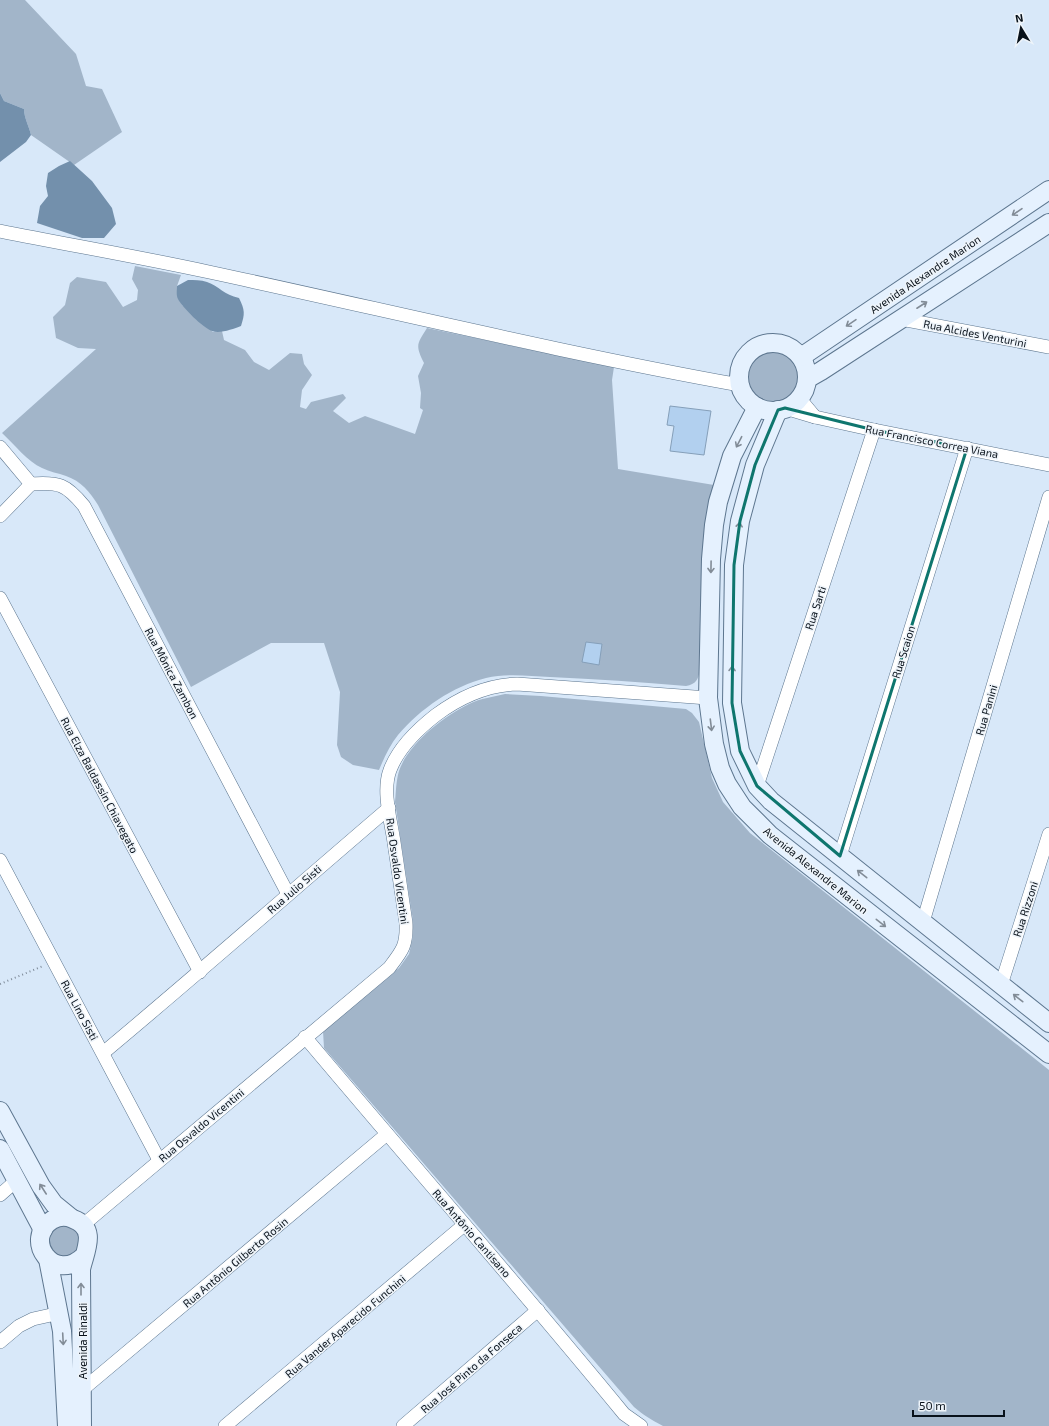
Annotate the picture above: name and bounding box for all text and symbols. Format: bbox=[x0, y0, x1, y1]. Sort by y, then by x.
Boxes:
north arrow bbox=[1001, 8, 1041, 48]
text: N bbox=[1014, 11, 1024, 25]
one-way arrow bbox=[1011, 208, 1022, 216]
street label: Avenida Alexandre Marion bbox=[867, 232, 983, 316]
one-way arrow bbox=[916, 301, 927, 309]
street label: Rua Alcides Venturini bbox=[922, 317, 1028, 349]
one-way arrow bbox=[845, 319, 856, 327]
street label: Rua Francisco Correa Viana bbox=[864, 422, 1000, 460]
one-way arrow bbox=[735, 435, 743, 447]
one-way arrow bbox=[735, 522, 743, 535]
one-way arrow bbox=[707, 560, 715, 573]
street label: Rua Sarti bbox=[802, 585, 828, 631]
street label: Rua Scaion bbox=[889, 624, 917, 680]
street label: Rua Mônica Zambon bbox=[142, 625, 202, 721]
one-way arrow bbox=[728, 666, 736, 679]
street label: Rua Panini bbox=[973, 683, 999, 737]
street label: Rua Elza Baldassin Chiavegato bbox=[59, 715, 141, 855]
one-way arrow bbox=[708, 718, 715, 731]
street label: Rua Osvaldo Vicentini bbox=[384, 817, 412, 925]
street label: Avenida Alexandre Marion bbox=[761, 824, 871, 916]
street label: Rua Julio Sisti bbox=[264, 862, 324, 916]
one-way arrow bbox=[857, 869, 868, 878]
street label: Rua Rizzoni bbox=[1010, 880, 1040, 938]
one-way arrow bbox=[875, 918, 886, 927]
street label: Rua Lino Sisti bbox=[59, 978, 101, 1042]
one-way arrow bbox=[1013, 994, 1024, 1003]
street label: Rua Osvaldo Vicentini bbox=[156, 1086, 246, 1164]
one-way arrow bbox=[39, 1184, 47, 1195]
street label: Rua Antônio Cantisano bbox=[430, 1186, 514, 1280]
street label: Rua Antônio Gilberto Rosin bbox=[180, 1214, 290, 1310]
street label: Rua Vander Aparecido Funchini bbox=[282, 1272, 408, 1380]
one-way arrow bbox=[78, 1283, 85, 1296]
street label: Avenida Rinaldi bbox=[76, 1303, 89, 1379]
street label: Rua José Pinto da Fonseca bbox=[418, 1320, 524, 1416]
one-way arrow bbox=[59, 1332, 66, 1345]
scale bar bbox=[913, 1392, 1004, 1418]
text: 50 m bbox=[919, 1398, 946, 1412]

